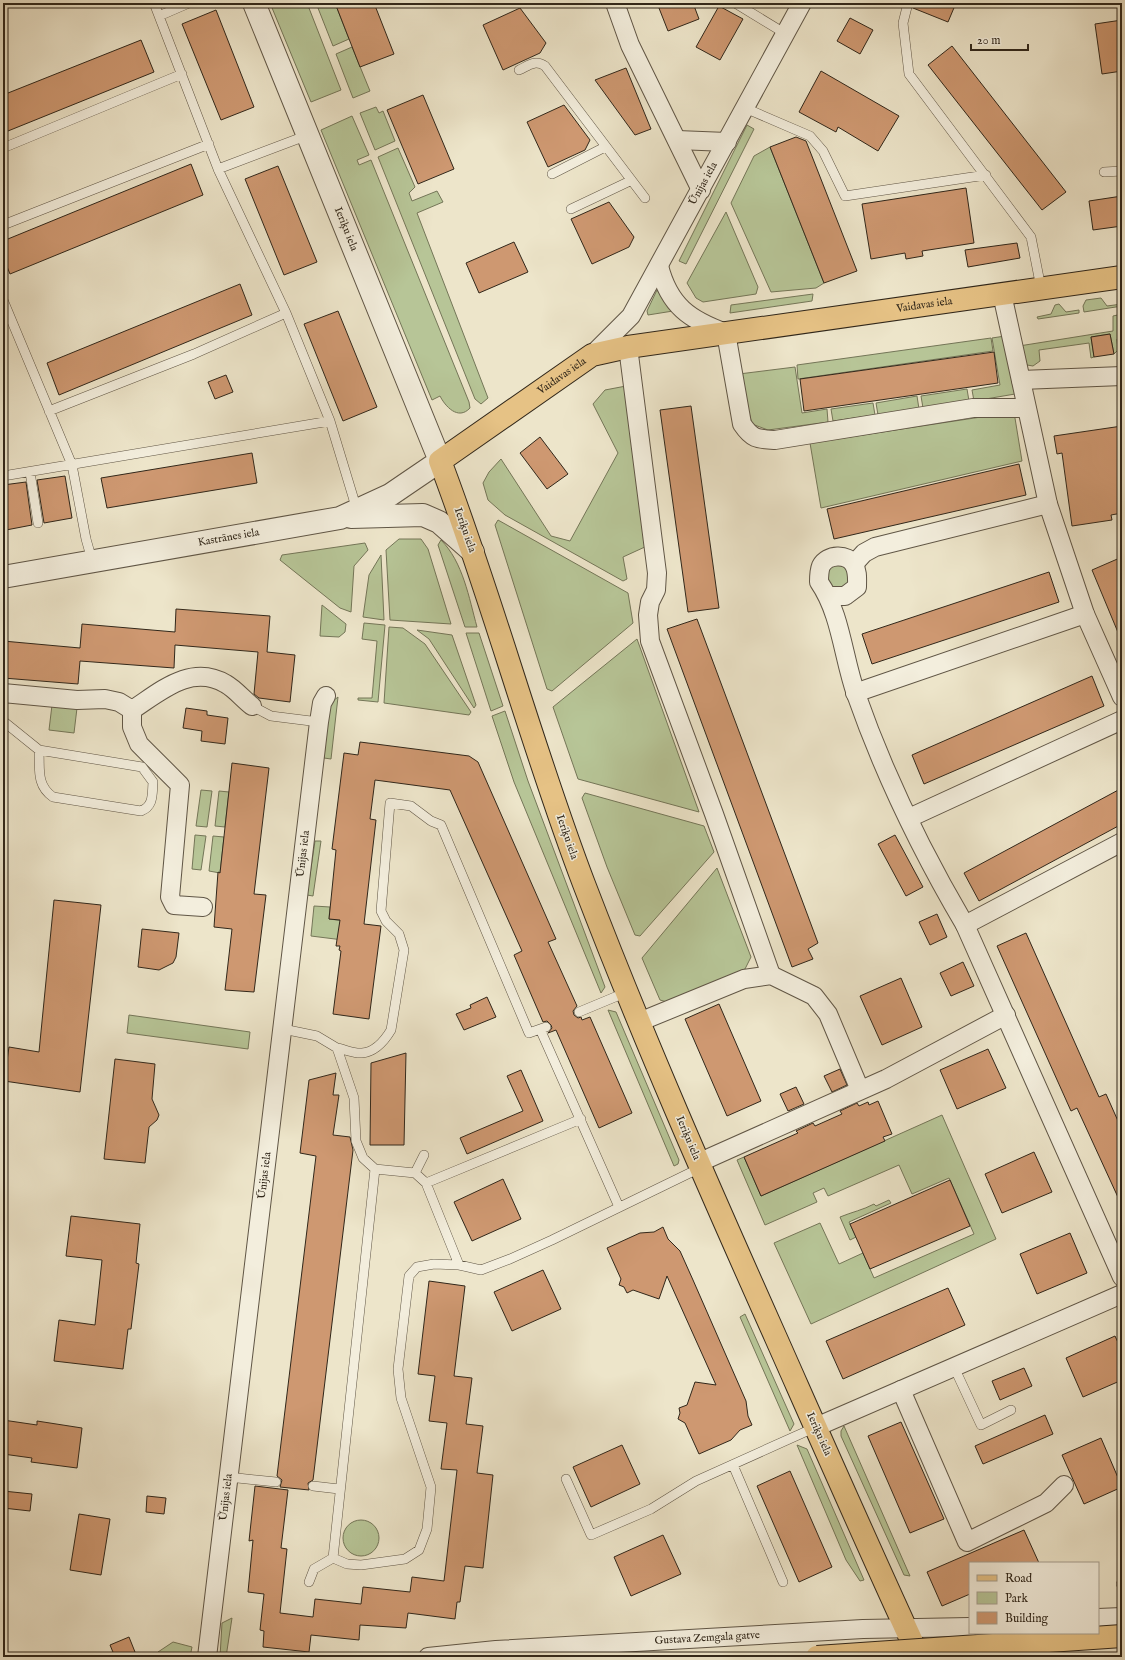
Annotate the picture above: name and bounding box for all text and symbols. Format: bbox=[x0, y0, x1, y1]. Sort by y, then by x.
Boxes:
scale bar bbox=[971, 26, 1028, 52]
text: 20 m bbox=[977, 33, 1000, 48]
street label: Ūnijas iela bbox=[686, 159, 721, 208]
street label: Ieriķu iela bbox=[331, 205, 361, 253]
street label: Vaidavas iela bbox=[895, 294, 953, 316]
street label: Vaidavas iela bbox=[534, 354, 589, 398]
street label: Ieriķu iela bbox=[451, 506, 479, 554]
street label: Kastrānes iela bbox=[197, 525, 261, 550]
street label: Ieriķu iela bbox=[553, 813, 581, 861]
street label: Ūnijas iela bbox=[293, 829, 313, 878]
street label: Ieriķu iela bbox=[672, 1114, 704, 1162]
street label: Ūnijas iela bbox=[255, 1151, 274, 1200]
street label: Ieriķu iela bbox=[803, 1410, 835, 1458]
street label: Ūnijas iela bbox=[216, 1473, 236, 1521]
legend bbox=[969, 1562, 1099, 1634]
text: Road bbox=[1005, 1571, 1033, 1586]
text: Park bbox=[1005, 1591, 1028, 1606]
text: Building bbox=[1005, 1611, 1049, 1626]
street label: Gustava Zemgala gatve bbox=[654, 1628, 760, 1648]

